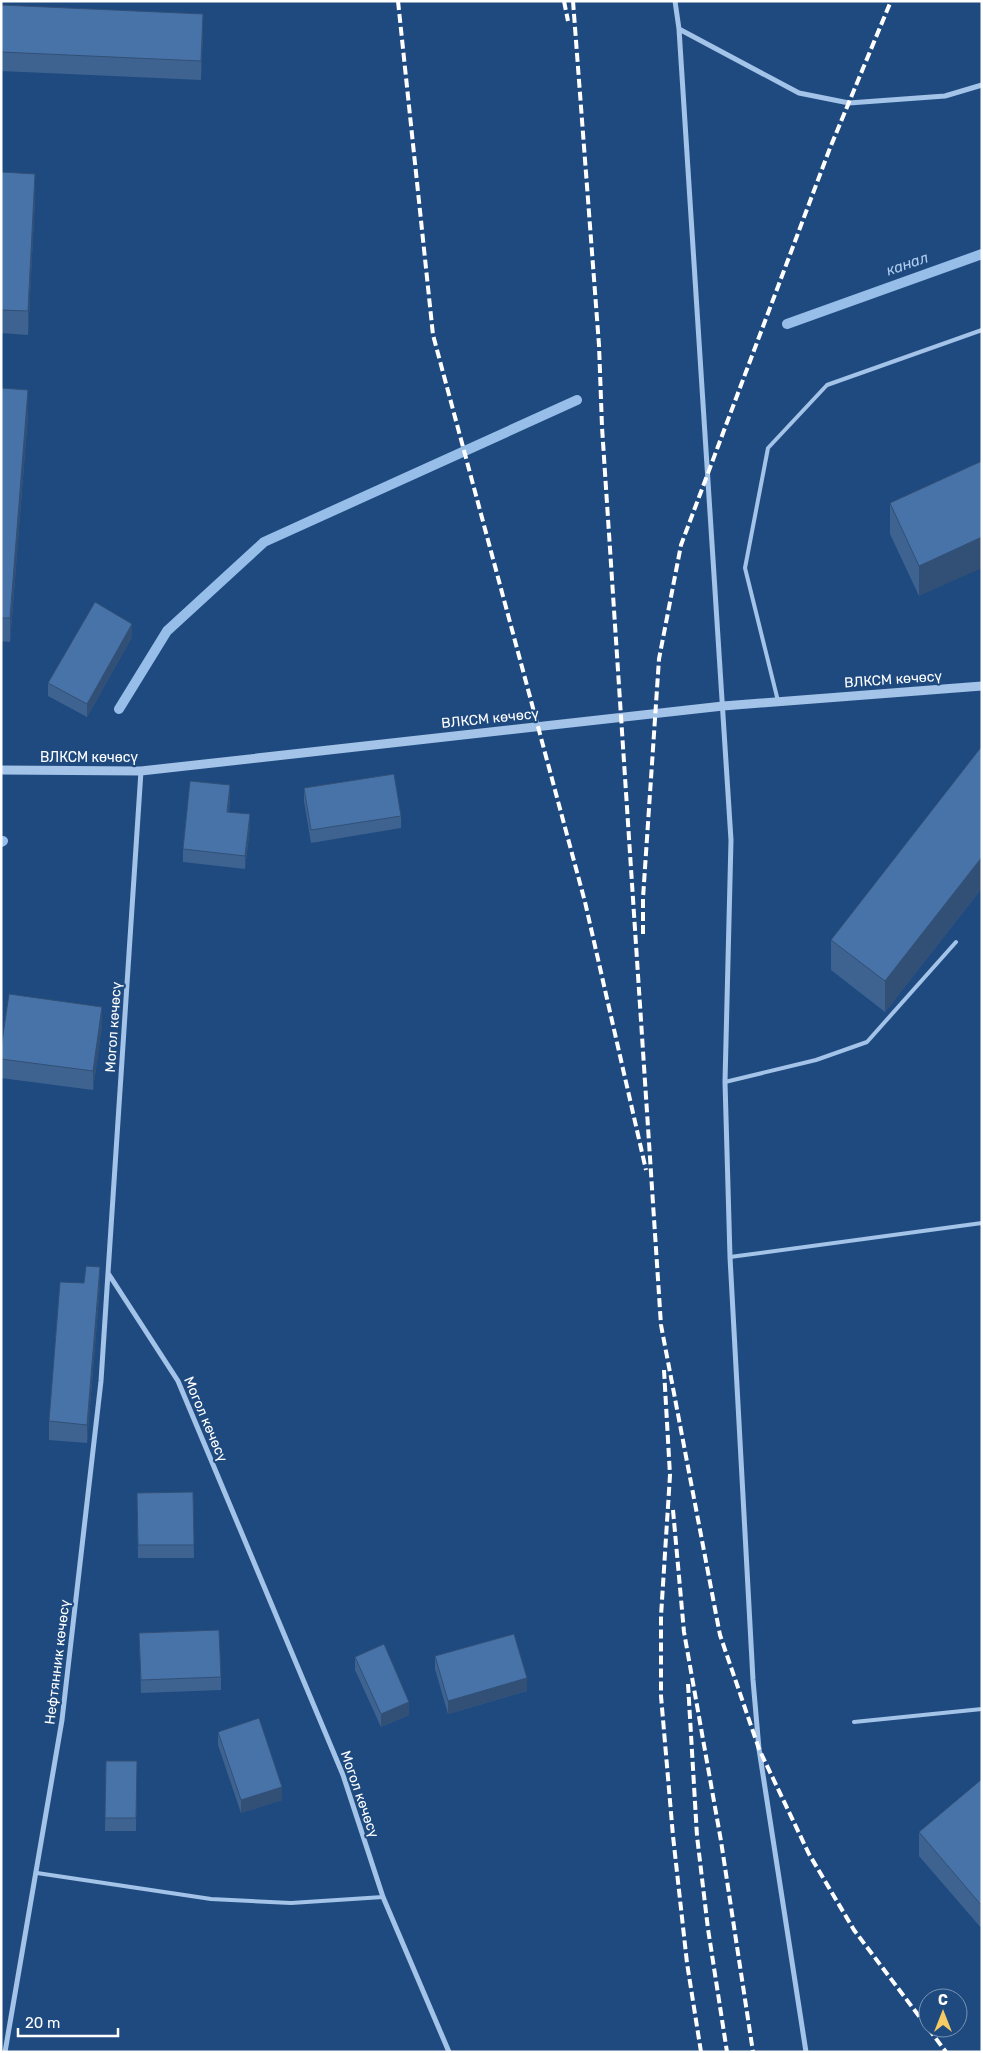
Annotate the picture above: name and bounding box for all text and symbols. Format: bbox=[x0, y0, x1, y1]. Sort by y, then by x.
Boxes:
water label: канал bbox=[884, 248, 931, 280]
street label: ВЛКСМ көчөсү bbox=[844, 668, 943, 691]
street label: ВЛКСМ көчөсү bbox=[440, 705, 540, 732]
street label: ВЛКСМ көчөсү bbox=[40, 749, 139, 766]
street label: Могол көчөсү bbox=[102, 981, 125, 1073]
street label: Могол көчөсү bbox=[180, 1374, 231, 1465]
street label: Нефтянник көчөсү bbox=[41, 1598, 74, 1725]
street label: Могол көчөсү bbox=[337, 1748, 383, 1840]
north arrow bbox=[918, 1988, 968, 2038]
text: С bbox=[938, 1992, 948, 2009]
scale bar bbox=[18, 2006, 118, 2038]
text: 20 m bbox=[25, 2014, 60, 2032]

